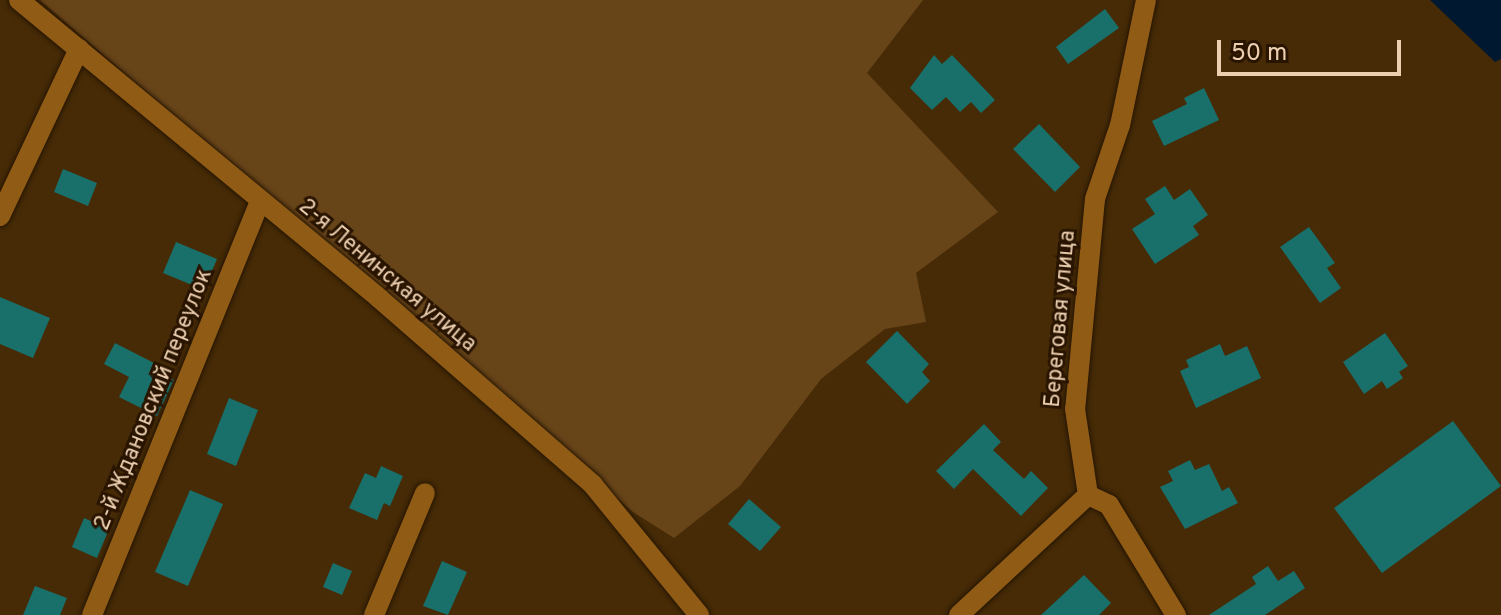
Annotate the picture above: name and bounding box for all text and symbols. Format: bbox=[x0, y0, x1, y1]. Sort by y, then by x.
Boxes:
scale bar bbox=[1221, 24, 1405, 74]
text: 50 m bbox=[1231, 39, 1287, 69]
street label: 2-я Ленинская улица bbox=[293, 194, 481, 358]
street label: Береговая улица bbox=[1040, 229, 1082, 409]
street label: 2-й Ждановский переулок bbox=[89, 265, 219, 535]

